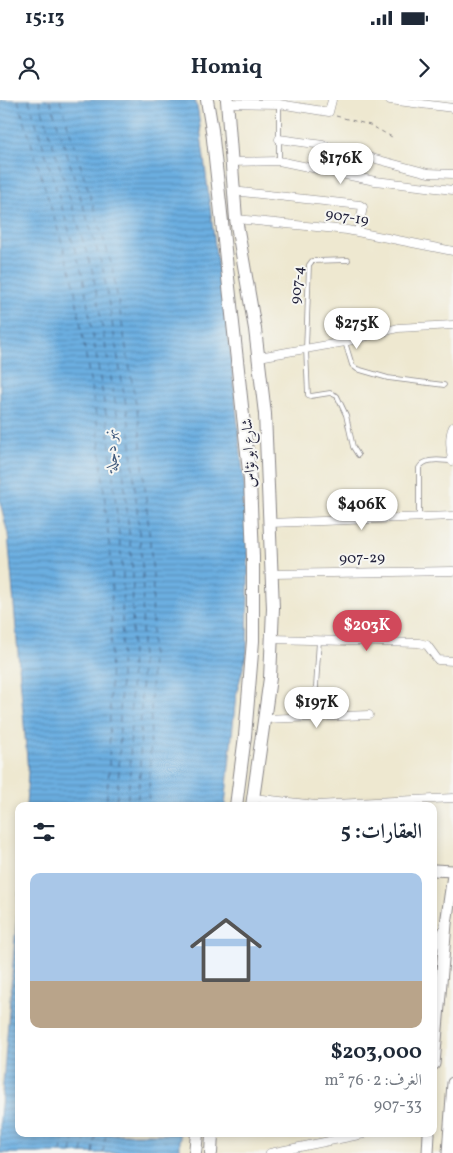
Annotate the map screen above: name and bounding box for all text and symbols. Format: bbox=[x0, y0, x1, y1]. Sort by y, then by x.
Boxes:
text: 15:13 bbox=[25, 5, 65, 31]
text: Homiq bbox=[191, 52, 262, 83]
icon: person bbox=[15, 54, 43, 82]
icon: forward bbox=[410, 54, 438, 82]
pin: $176K bbox=[306, 142, 376, 185]
text: $176K bbox=[319, 148, 363, 170]
street label: 907-19 bbox=[324, 204, 370, 232]
street label: 907-4 bbox=[286, 265, 310, 305]
pin: $275K bbox=[322, 308, 392, 350]
text: $275K bbox=[335, 313, 379, 335]
street label: شارع ابو نؤاس bbox=[238, 418, 263, 488]
water label: نهر دجلة bbox=[99, 428, 125, 474]
pin: $406K bbox=[327, 488, 397, 531]
text: $406K bbox=[338, 494, 386, 516]
street label: 907-29 bbox=[339, 548, 385, 570]
pin: $203K bbox=[332, 610, 402, 652]
text: $203K bbox=[344, 615, 390, 637]
pin: $197K bbox=[282, 686, 352, 729]
text: $197K bbox=[295, 692, 339, 714]
icon: filters bbox=[30, 818, 58, 846]
text: العقارات: 5 bbox=[341, 818, 422, 847]
icon: home bbox=[181, 905, 271, 995]
text: $203,000 bbox=[331, 1038, 422, 1067]
text: الغرف: 2 · 76 m² bbox=[324, 1070, 422, 1092]
text: 907-33 bbox=[374, 1095, 422, 1117]

